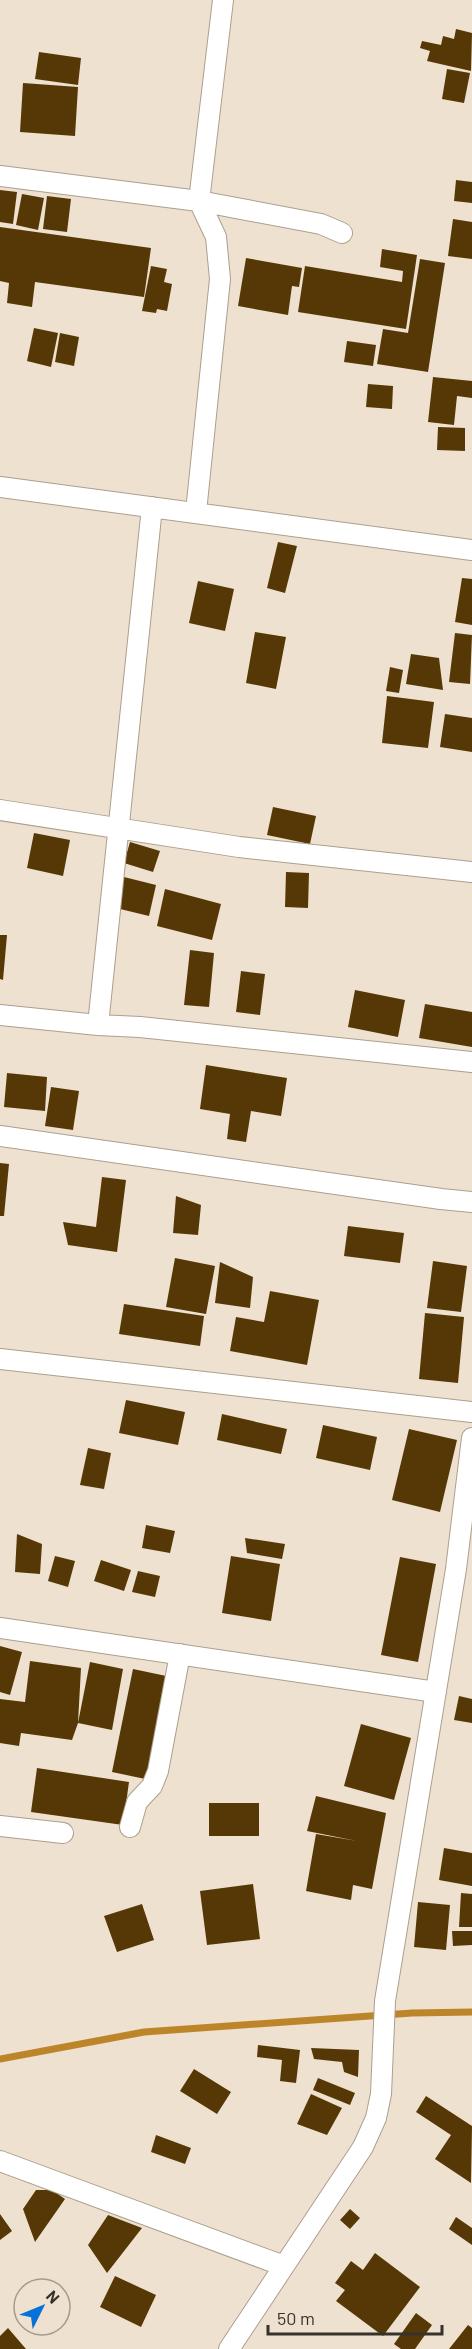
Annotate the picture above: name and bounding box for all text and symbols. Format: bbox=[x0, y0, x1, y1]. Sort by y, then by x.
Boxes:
north arrow bbox=[12, 2277, 72, 2337]
text: N bbox=[43, 2286, 64, 2307]
scale bar bbox=[268, 2298, 442, 2336]
text: 50 m bbox=[277, 2307, 315, 2329]

